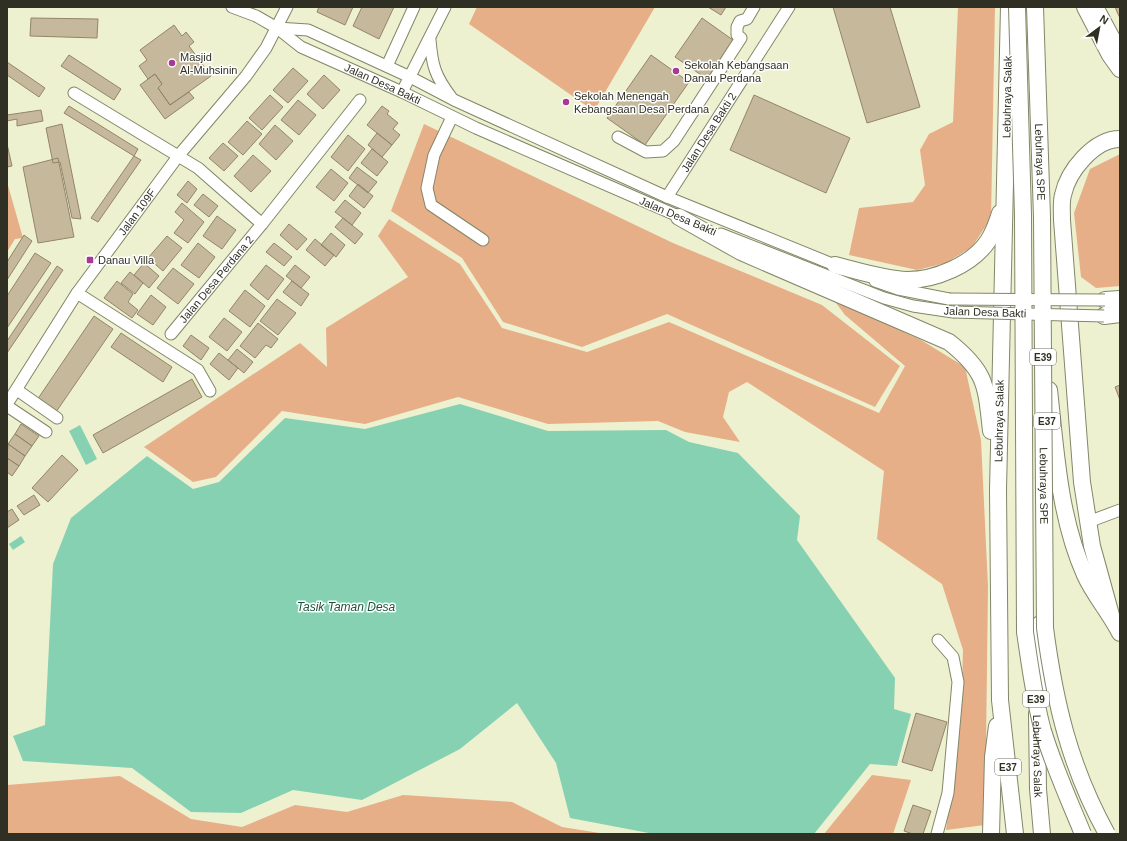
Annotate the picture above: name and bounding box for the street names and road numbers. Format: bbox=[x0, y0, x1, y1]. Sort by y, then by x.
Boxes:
street label: Lebuhraya Salak bbox=[1000, 55, 1014, 138]
street label: Jalan Desa Bakti bbox=[343, 61, 423, 106]
street label: Jalan Desa Bakti 2 bbox=[679, 90, 738, 174]
street label: Lebuhraya SPE bbox=[1033, 123, 1047, 201]
street label: Jalan 109F bbox=[116, 186, 158, 237]
street label: Jalan Desa Bakti bbox=[638, 194, 718, 238]
street label: Jalan Desa Perdana 2 bbox=[177, 233, 256, 325]
street label: Jalan Desa Bakti bbox=[944, 305, 1026, 319]
road number: E39 bbox=[1030, 349, 1056, 365]
street label: Lebuhraya Salak bbox=[992, 379, 1006, 462]
road number: E37 bbox=[1034, 413, 1060, 429]
street label: Lebuhraya SPE bbox=[1038, 447, 1050, 524]
road number: E39 bbox=[1023, 691, 1049, 707]
street label: Lebuhraya Salak bbox=[1031, 715, 1045, 798]
road number: E37 bbox=[995, 759, 1021, 775]

